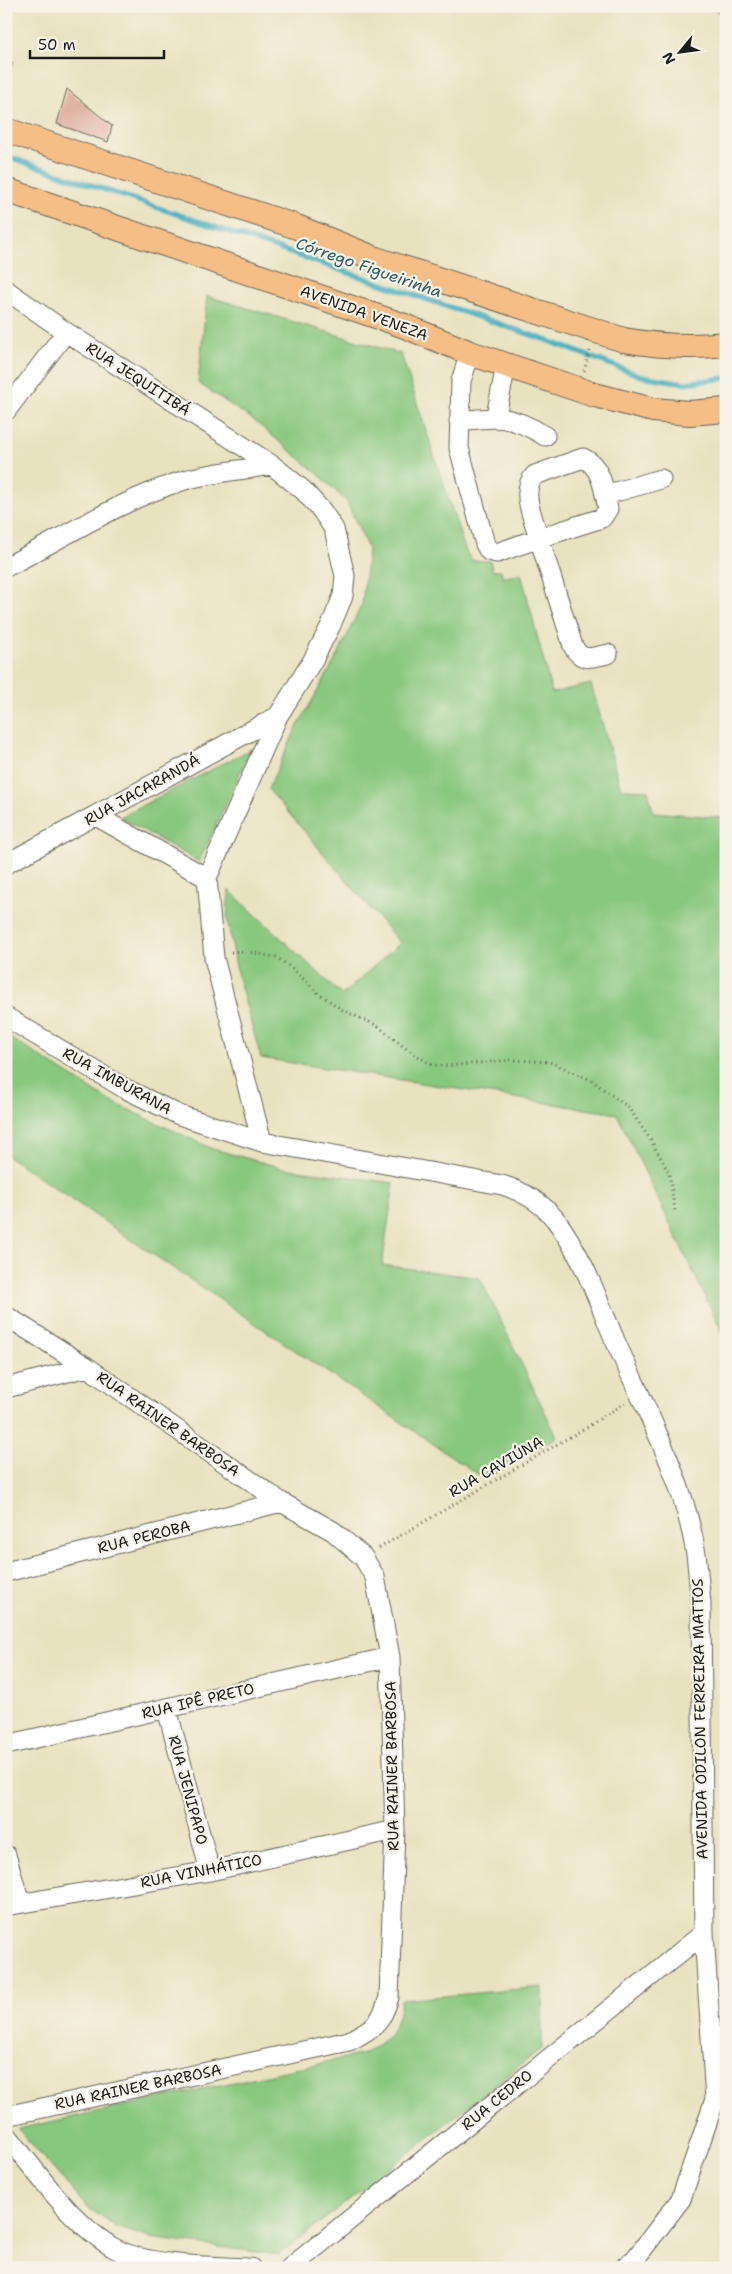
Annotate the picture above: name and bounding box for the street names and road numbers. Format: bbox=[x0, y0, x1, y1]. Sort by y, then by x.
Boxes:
street label: AVENIDA VENEZA bbox=[297, 281, 431, 345]
street label: RUA JEQUITIBÁ bbox=[82, 337, 195, 420]
street label: RUA JACARANDÁ bbox=[80, 749, 203, 830]
street label: RUA IMBURANA bbox=[59, 1043, 175, 1119]
street label: RUA RAINER BARBOSA bbox=[93, 1367, 244, 1481]
street label: RUA CAVIÚNA bbox=[445, 1431, 547, 1502]
street label: RUA PEROBA bbox=[95, 1516, 193, 1558]
street label: AVENIDA ODILON FERREIRA MATTOS bbox=[688, 1578, 712, 1860]
street label: RUA IPÊ PRETO bbox=[140, 1677, 256, 1724]
street label: RUA RAINER BARBOSA bbox=[381, 1681, 403, 1851]
street label: RUA JENIPAPO bbox=[164, 1733, 212, 1847]
street label: RUA VINHÁTICO bbox=[138, 1848, 263, 1893]
street label: RUA RAINER BARBOSA bbox=[53, 2060, 223, 2114]
street label: RUA CEDRO bbox=[457, 2065, 537, 2135]

